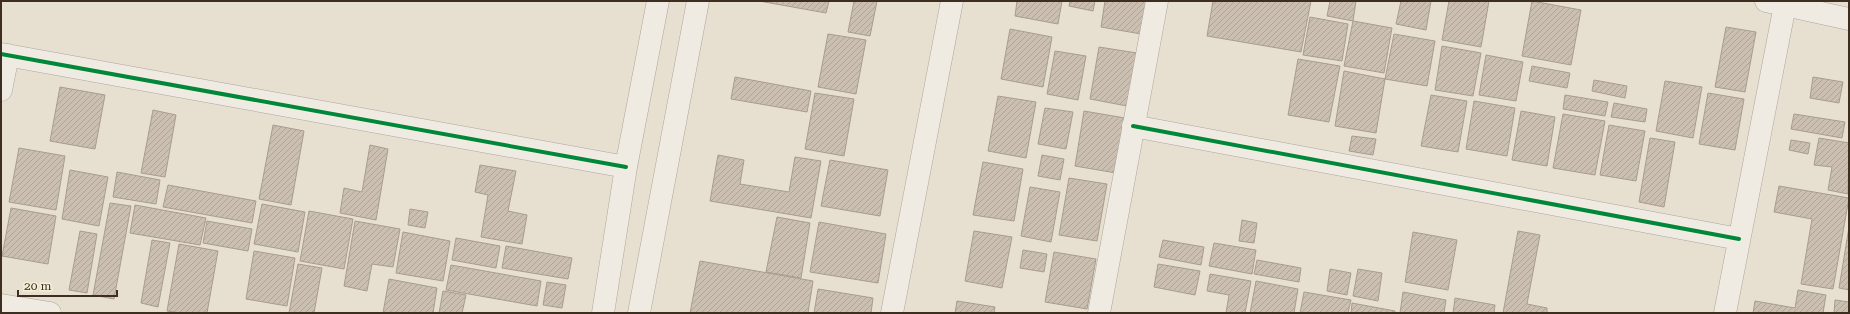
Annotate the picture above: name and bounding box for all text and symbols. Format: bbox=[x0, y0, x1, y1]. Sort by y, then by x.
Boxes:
scale bar bbox=[18, 272, 117, 298]
text: 20 m bbox=[24, 279, 51, 293]

